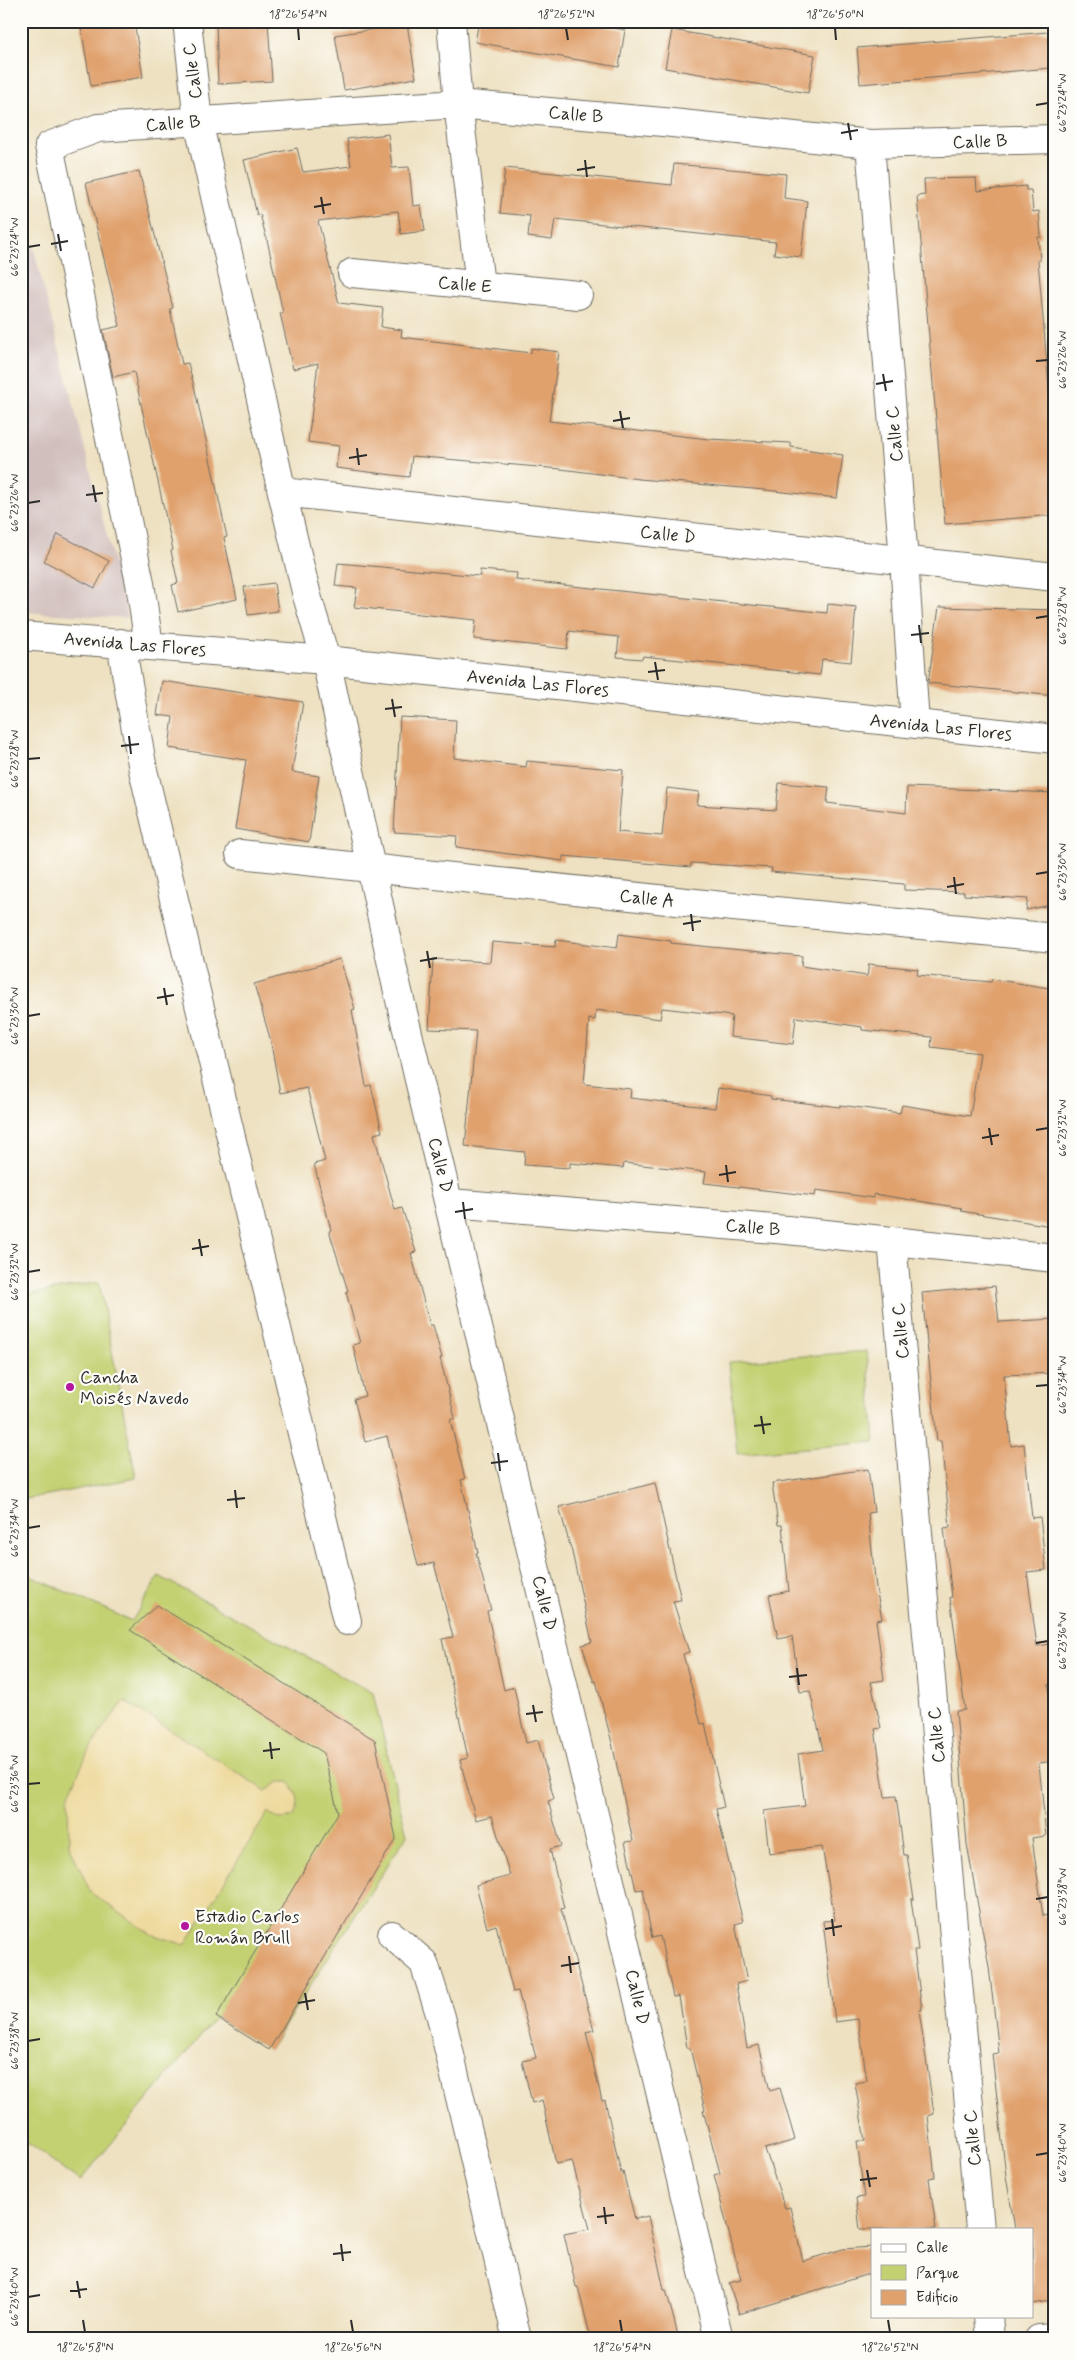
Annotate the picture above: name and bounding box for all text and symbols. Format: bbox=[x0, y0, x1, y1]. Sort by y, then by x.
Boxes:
text: 18°26'54"N bbox=[269, 7, 327, 23]
text: 18°26'52"N bbox=[538, 7, 594, 23]
text: 18°26'50"N bbox=[806, 7, 864, 23]
street label: Calle C bbox=[178, 41, 208, 100]
text: 66°23'24"W bbox=[1055, 74, 1071, 132]
street label: Calle B bbox=[547, 101, 604, 129]
street label: Calle B bbox=[145, 110, 201, 138]
street label: Calle B bbox=[952, 129, 1008, 155]
text: 66°23'24"W bbox=[7, 218, 23, 276]
street label: Calle E bbox=[437, 271, 493, 299]
text: 66°23'26"W bbox=[1055, 331, 1071, 389]
street label: Calle C bbox=[881, 405, 909, 463]
text: 66°23'26"W bbox=[7, 474, 23, 532]
street label: Calle D bbox=[639, 520, 697, 550]
text: 66°23'28"W bbox=[1055, 587, 1071, 645]
street label: Avenida Las Flores bbox=[63, 627, 207, 663]
street label: Avenida Las Flores bbox=[466, 665, 610, 703]
street label: Avenida Las Flores bbox=[869, 709, 1013, 747]
text: 66°23'28"W bbox=[7, 730, 23, 788]
text: 66°23'30"W bbox=[1055, 843, 1071, 901]
street label: Calle A bbox=[618, 884, 676, 914]
text: 66°23'30"W bbox=[7, 987, 23, 1045]
text: 66°23'32"W bbox=[1055, 1099, 1071, 1157]
street label: Calle D bbox=[422, 1135, 458, 1195]
street label: Calle B bbox=[724, 1214, 781, 1242]
text: 66°23'32"W bbox=[7, 1243, 23, 1301]
street label: Calle C bbox=[887, 1302, 915, 1360]
text: 66°23'34"W bbox=[1055, 1356, 1071, 1414]
place label: Cancha Moisés Navedo bbox=[80, 1366, 189, 1411]
marker: Cancha Moisés Navedo bbox=[64, 1381, 76, 1393]
text: 66°23'34"W bbox=[7, 1499, 23, 1557]
street label: Calle D bbox=[526, 1573, 562, 1633]
text: 66°23'36"W bbox=[1055, 1612, 1071, 1670]
street label: Calle C bbox=[923, 1706, 951, 1764]
text: 66°23'36"W bbox=[7, 1755, 23, 1813]
text: 66°23'38"W bbox=[1055, 1868, 1071, 1926]
place label: Estadio Carlos Román Brull bbox=[195, 1905, 300, 1950]
marker: Estadio Carlos Román Brull bbox=[179, 1920, 191, 1932]
street label: Calle D bbox=[619, 1967, 655, 2027]
text: 66°23'38"W bbox=[7, 2012, 23, 2070]
street label: Calle C bbox=[959, 2109, 987, 2167]
text: 66°23'40"W bbox=[1055, 2123, 1071, 2183]
legend bbox=[871, 2228, 1034, 2318]
text: Calle bbox=[916, 2238, 948, 2258]
text: Parque bbox=[916, 2264, 959, 2284]
text: 66°23'40"W bbox=[7, 2267, 23, 2327]
text: Edificio bbox=[916, 2288, 958, 2308]
text: 18°26'58"N bbox=[56, 2340, 114, 2356]
text: 18°26'56"N bbox=[324, 2340, 382, 2356]
text: 18°26'54"N bbox=[593, 2340, 651, 2356]
text: 18°26'52"N bbox=[862, 2340, 918, 2356]

